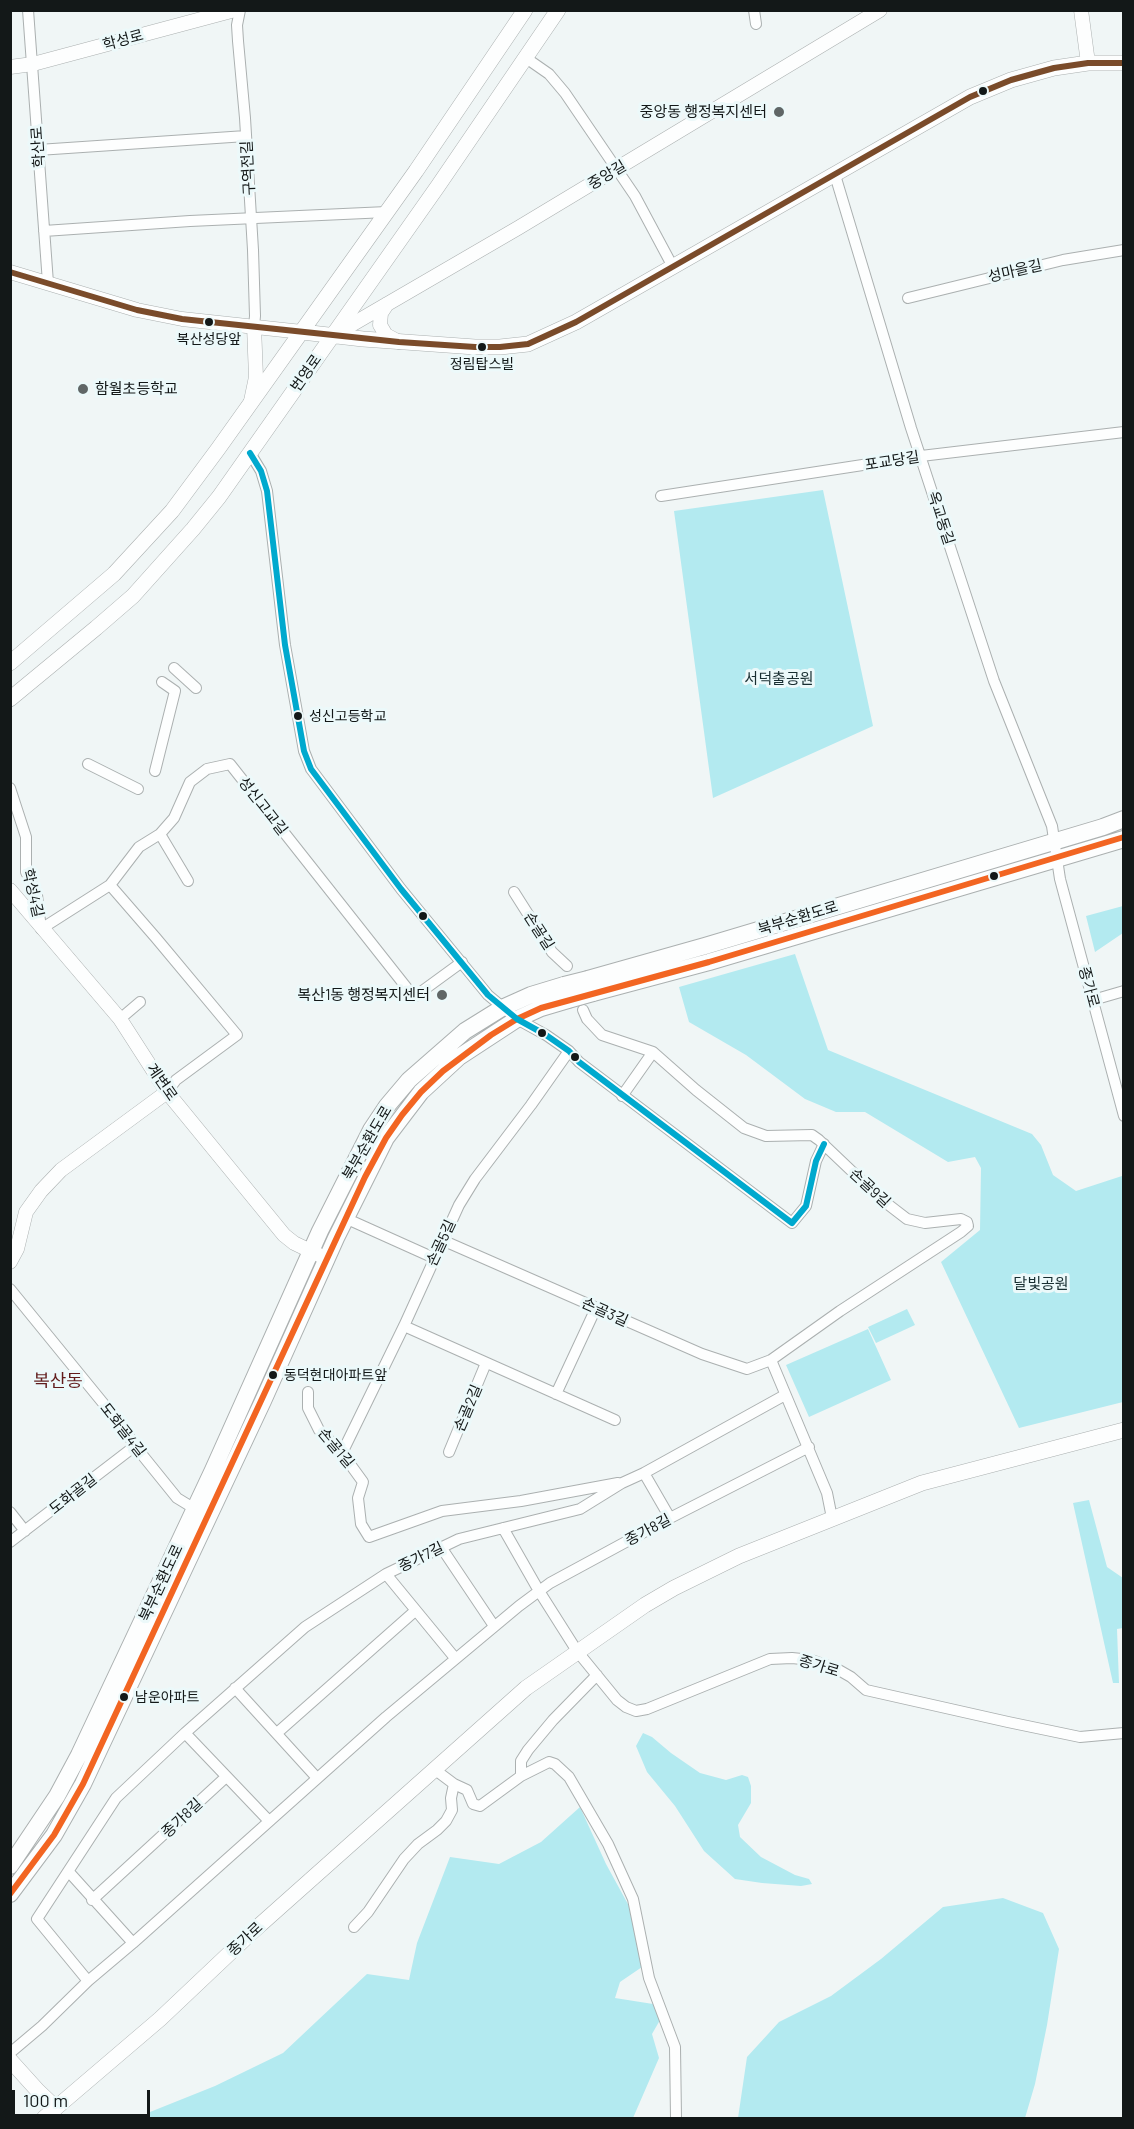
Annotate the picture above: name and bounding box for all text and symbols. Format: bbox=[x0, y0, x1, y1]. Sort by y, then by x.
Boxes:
street label: 학성로 bbox=[101, 26, 145, 54]
unlabelled marker bbox=[977, 85, 989, 97]
place label: 중앙동 행정복지센터 bbox=[640, 103, 767, 121]
marker: 중앙동 행정복지센터 bbox=[772, 105, 786, 119]
street label: 학산로 bbox=[28, 126, 48, 168]
street label: 구역전길 bbox=[238, 140, 258, 196]
street label: 중앙길 bbox=[585, 157, 629, 193]
street label: 성마을길 bbox=[986, 256, 1044, 286]
marker: 복산성당앞 bbox=[203, 316, 215, 328]
place label: 복산성당앞 bbox=[177, 331, 241, 347]
marker: 정림탑스빌 bbox=[476, 341, 488, 353]
street label: 번영로 bbox=[287, 351, 325, 395]
place label: 정림탑스빌 bbox=[450, 356, 514, 372]
place label: 함월초등학교 bbox=[95, 380, 178, 398]
marker: 함월초등학교 bbox=[76, 382, 90, 396]
street label: 포교당길 bbox=[863, 448, 921, 474]
street label: 옥교동길 bbox=[924, 489, 958, 547]
park label: 서덕출공원 bbox=[745, 670, 813, 688]
place label: 성신고등학교 bbox=[309, 708, 386, 724]
marker: 성신고등학교 bbox=[292, 710, 304, 722]
street label: 성신고교길 bbox=[235, 773, 291, 839]
street label: 학성4길 bbox=[19, 867, 47, 919]
unlabelled marker bbox=[988, 870, 1000, 882]
street label: 북부순환도로 bbox=[756, 897, 840, 939]
street label: 손골길 bbox=[520, 909, 558, 953]
unlabelled marker bbox=[417, 910, 429, 922]
street label: 종가로 bbox=[1075, 965, 1103, 1009]
place label: 복산1동 행정복지센터 bbox=[298, 986, 430, 1004]
marker: 복산1동 행정복지센터 bbox=[435, 988, 449, 1002]
unlabelled marker bbox=[536, 1027, 548, 1039]
unlabelled marker bbox=[569, 1051, 581, 1063]
street label: 계변로 bbox=[143, 1060, 181, 1104]
street label: 북부순환도로 bbox=[339, 1103, 395, 1183]
street label: 손골9길 bbox=[846, 1165, 894, 1211]
street label: 손골5길 bbox=[422, 1217, 460, 1269]
park label: 달빛공원 bbox=[1013, 1275, 1069, 1293]
street label: 손골3길 bbox=[579, 1294, 631, 1330]
place label: 동덕현대아파트앞 bbox=[284, 1367, 387, 1383]
marker: 동덕현대아파트앞 bbox=[267, 1369, 279, 1381]
district label: 복산동 bbox=[33, 1370, 83, 1392]
street label: 손골2길 bbox=[450, 1382, 486, 1434]
street label: 도화골4길 bbox=[96, 1399, 150, 1461]
street label: 손골1길 bbox=[314, 1424, 358, 1472]
street label: 도화골길 bbox=[46, 1470, 100, 1518]
street label: 종가8길 bbox=[622, 1511, 674, 1549]
street label: 종가7길 bbox=[395, 1538, 447, 1576]
street label: 북부순환도로 bbox=[135, 1542, 187, 1624]
street label: 종가로 bbox=[797, 1651, 841, 1681]
place label: 남운아파트 bbox=[135, 1689, 199, 1705]
marker: 남운아파트 bbox=[118, 1691, 130, 1703]
street label: 종가8길 bbox=[158, 1795, 206, 1841]
street label: 종가로 bbox=[224, 1918, 266, 1960]
scale bar bbox=[15, 2078, 153, 2116]
text: 100 m bbox=[23, 2089, 68, 2111]

